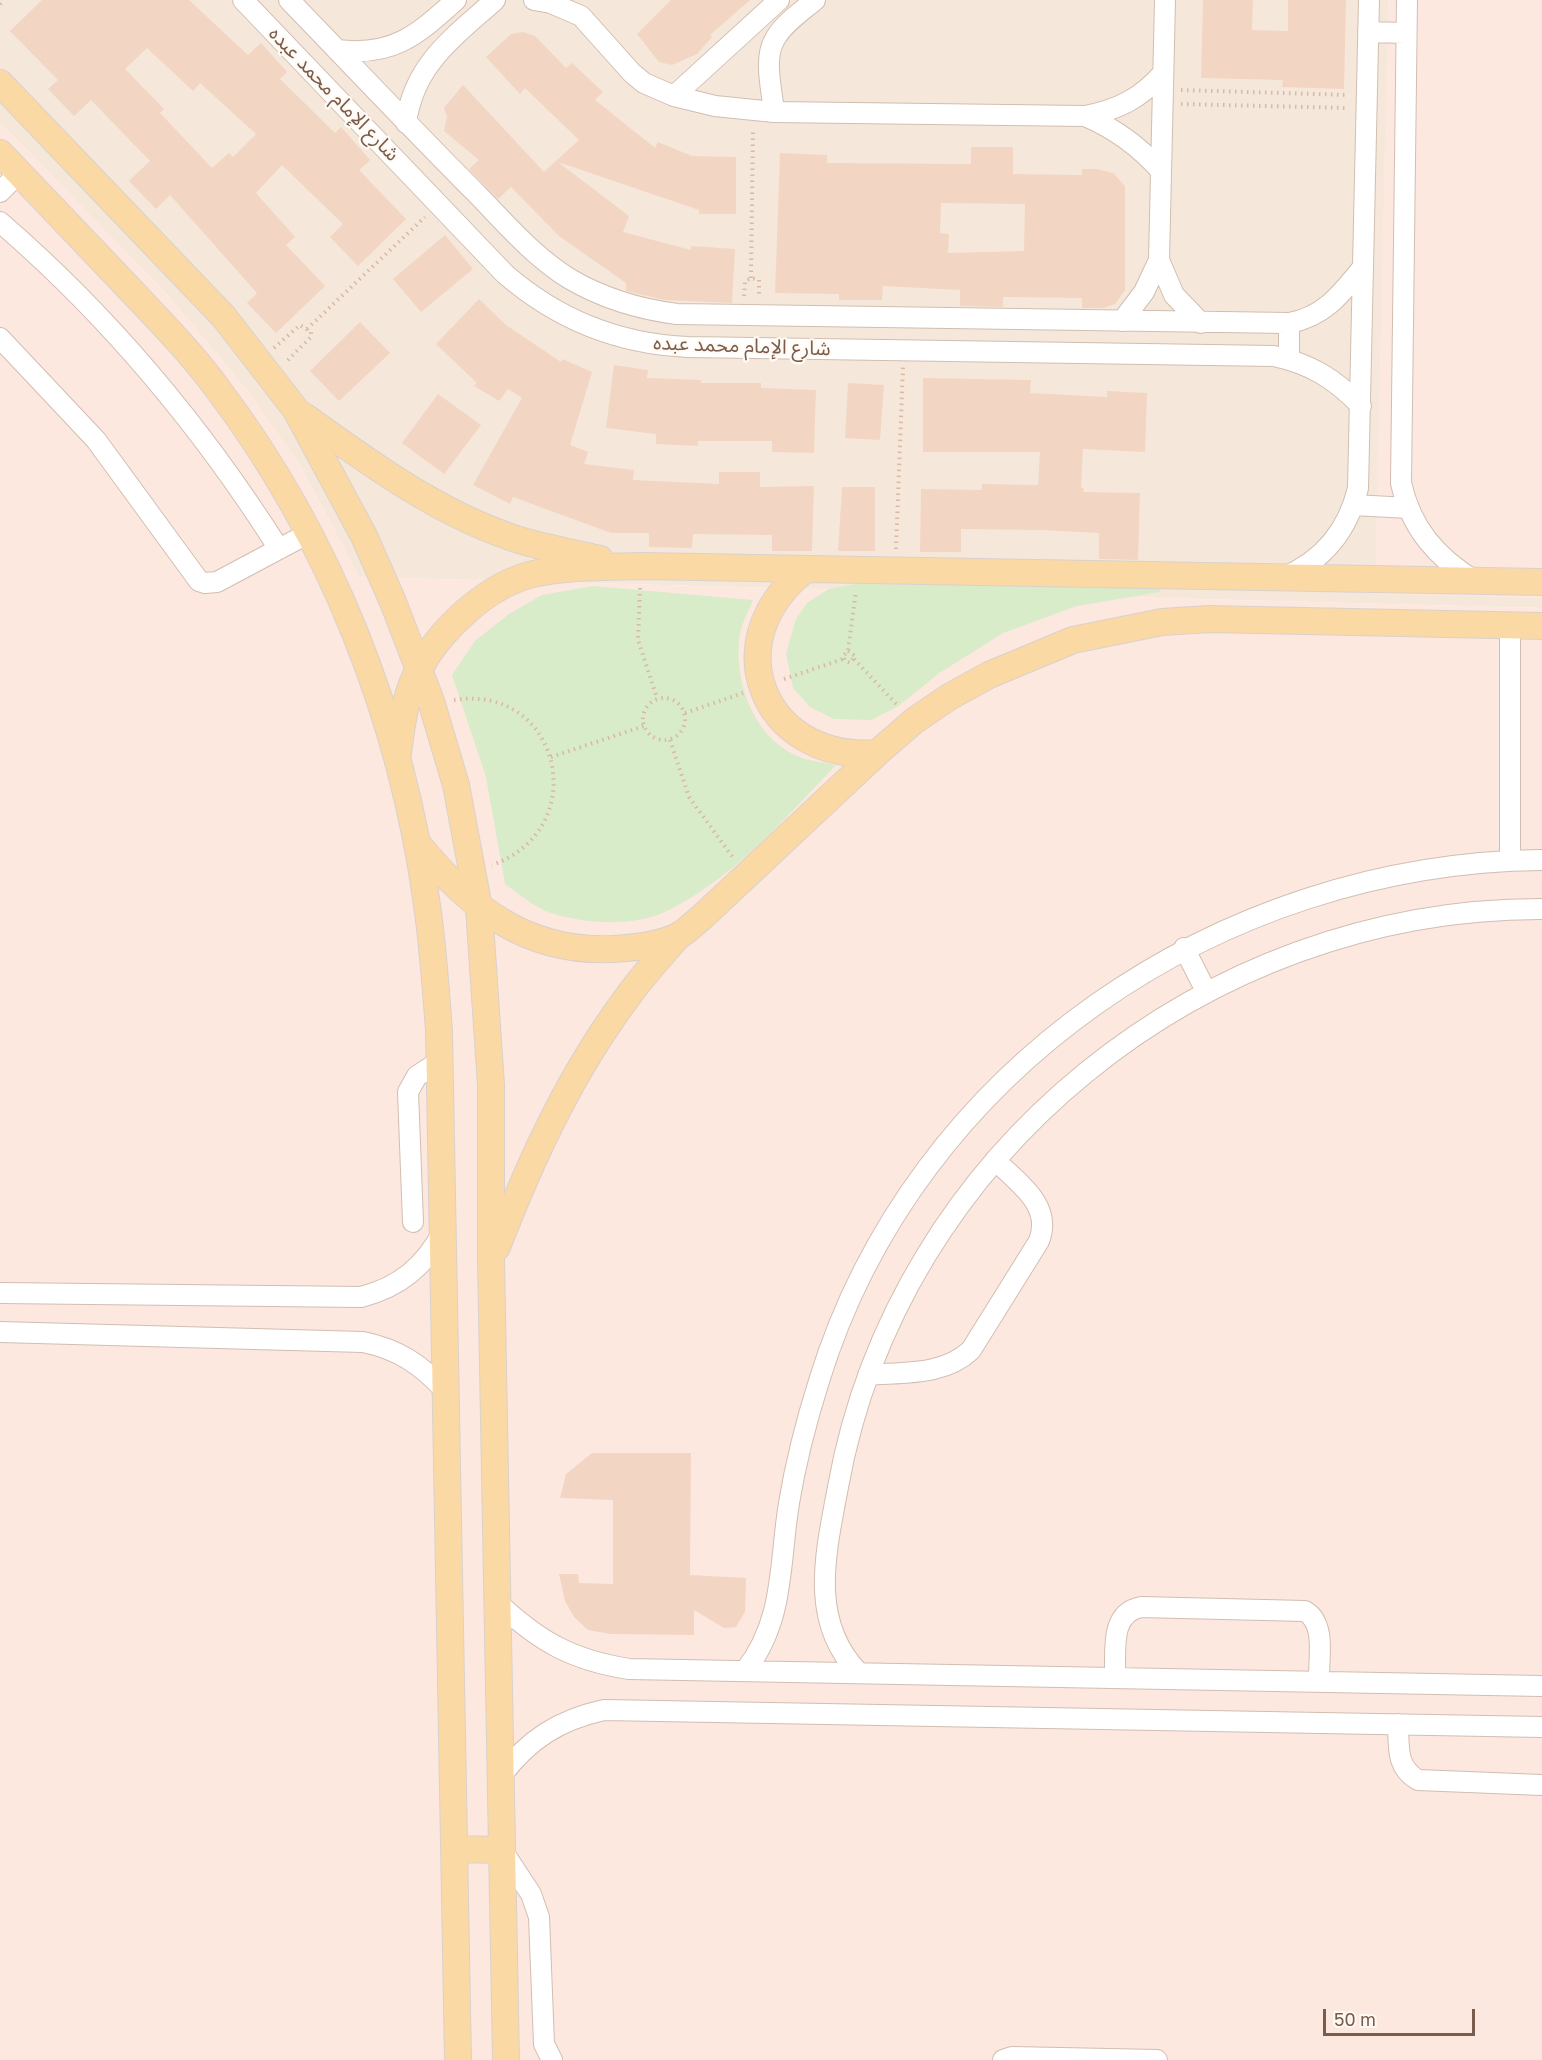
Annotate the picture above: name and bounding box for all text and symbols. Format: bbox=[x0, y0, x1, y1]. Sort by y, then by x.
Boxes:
street label: شارع الإمام محمد عبده bbox=[264, 22, 404, 166]
street label: شارع الإمام محمد عبده bbox=[653, 331, 831, 361]
scale bar bbox=[1326, 1997, 1478, 2035]
text: 50 m bbox=[1334, 2008, 1376, 2030]

